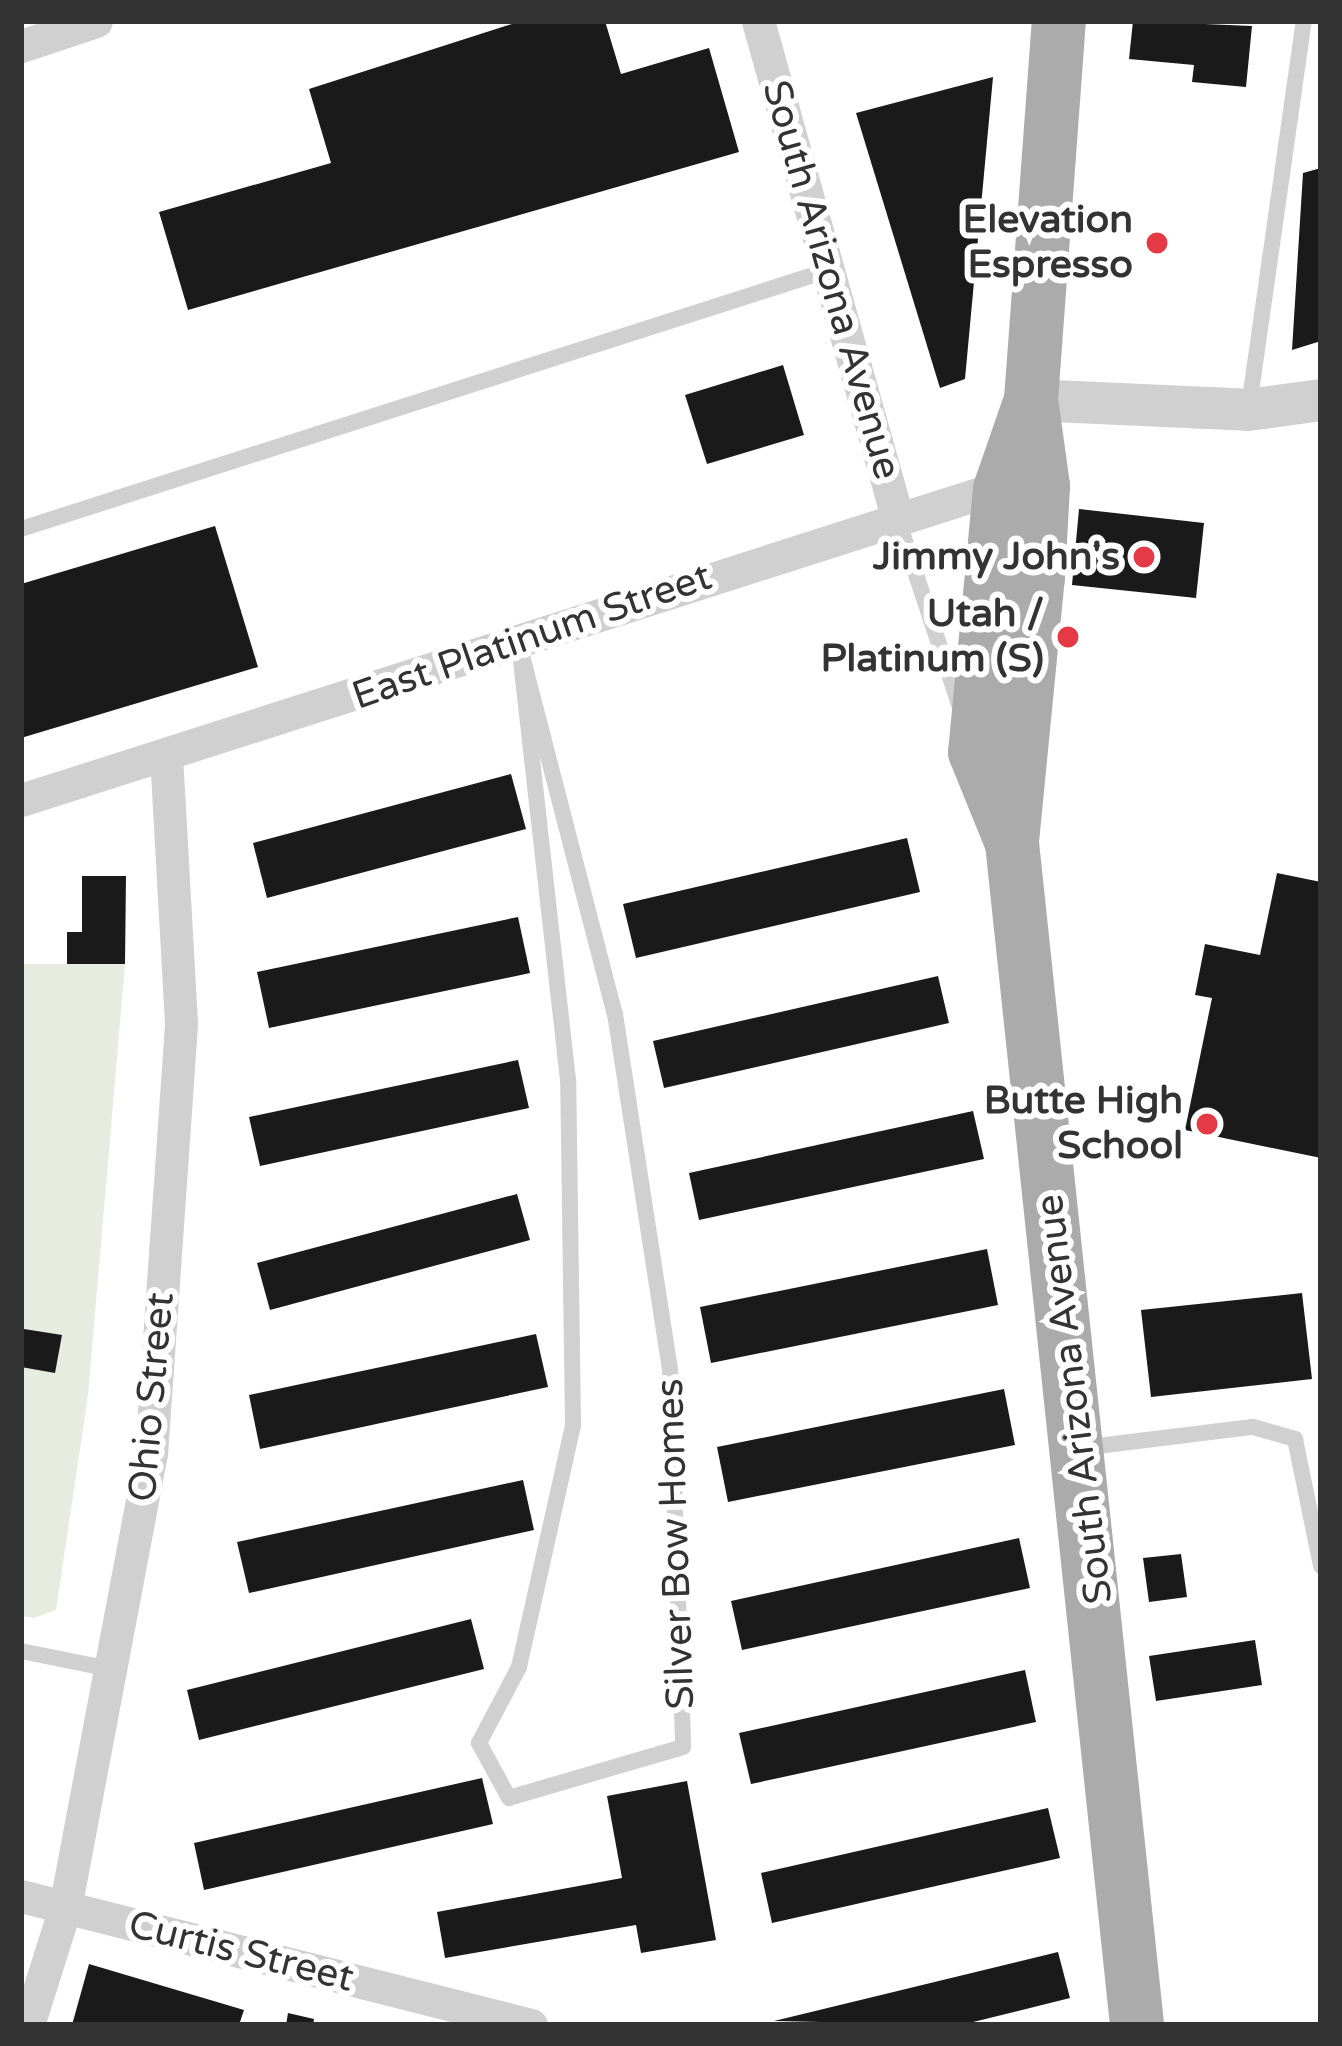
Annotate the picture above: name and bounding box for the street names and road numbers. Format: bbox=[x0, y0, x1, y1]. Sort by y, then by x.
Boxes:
street label: South Arizona Avenue bbox=[752, 75, 910, 485]
street label: East Platinum Street bbox=[346, 554, 718, 720]
street label: South Arizona Avenue bbox=[1027, 1192, 1123, 1606]
street label: Ohio Street bbox=[120, 1290, 184, 1504]
street label: Silver Bow Homes bbox=[647, 1378, 705, 1710]
street label: Curtis Street bbox=[124, 1901, 358, 2003]

